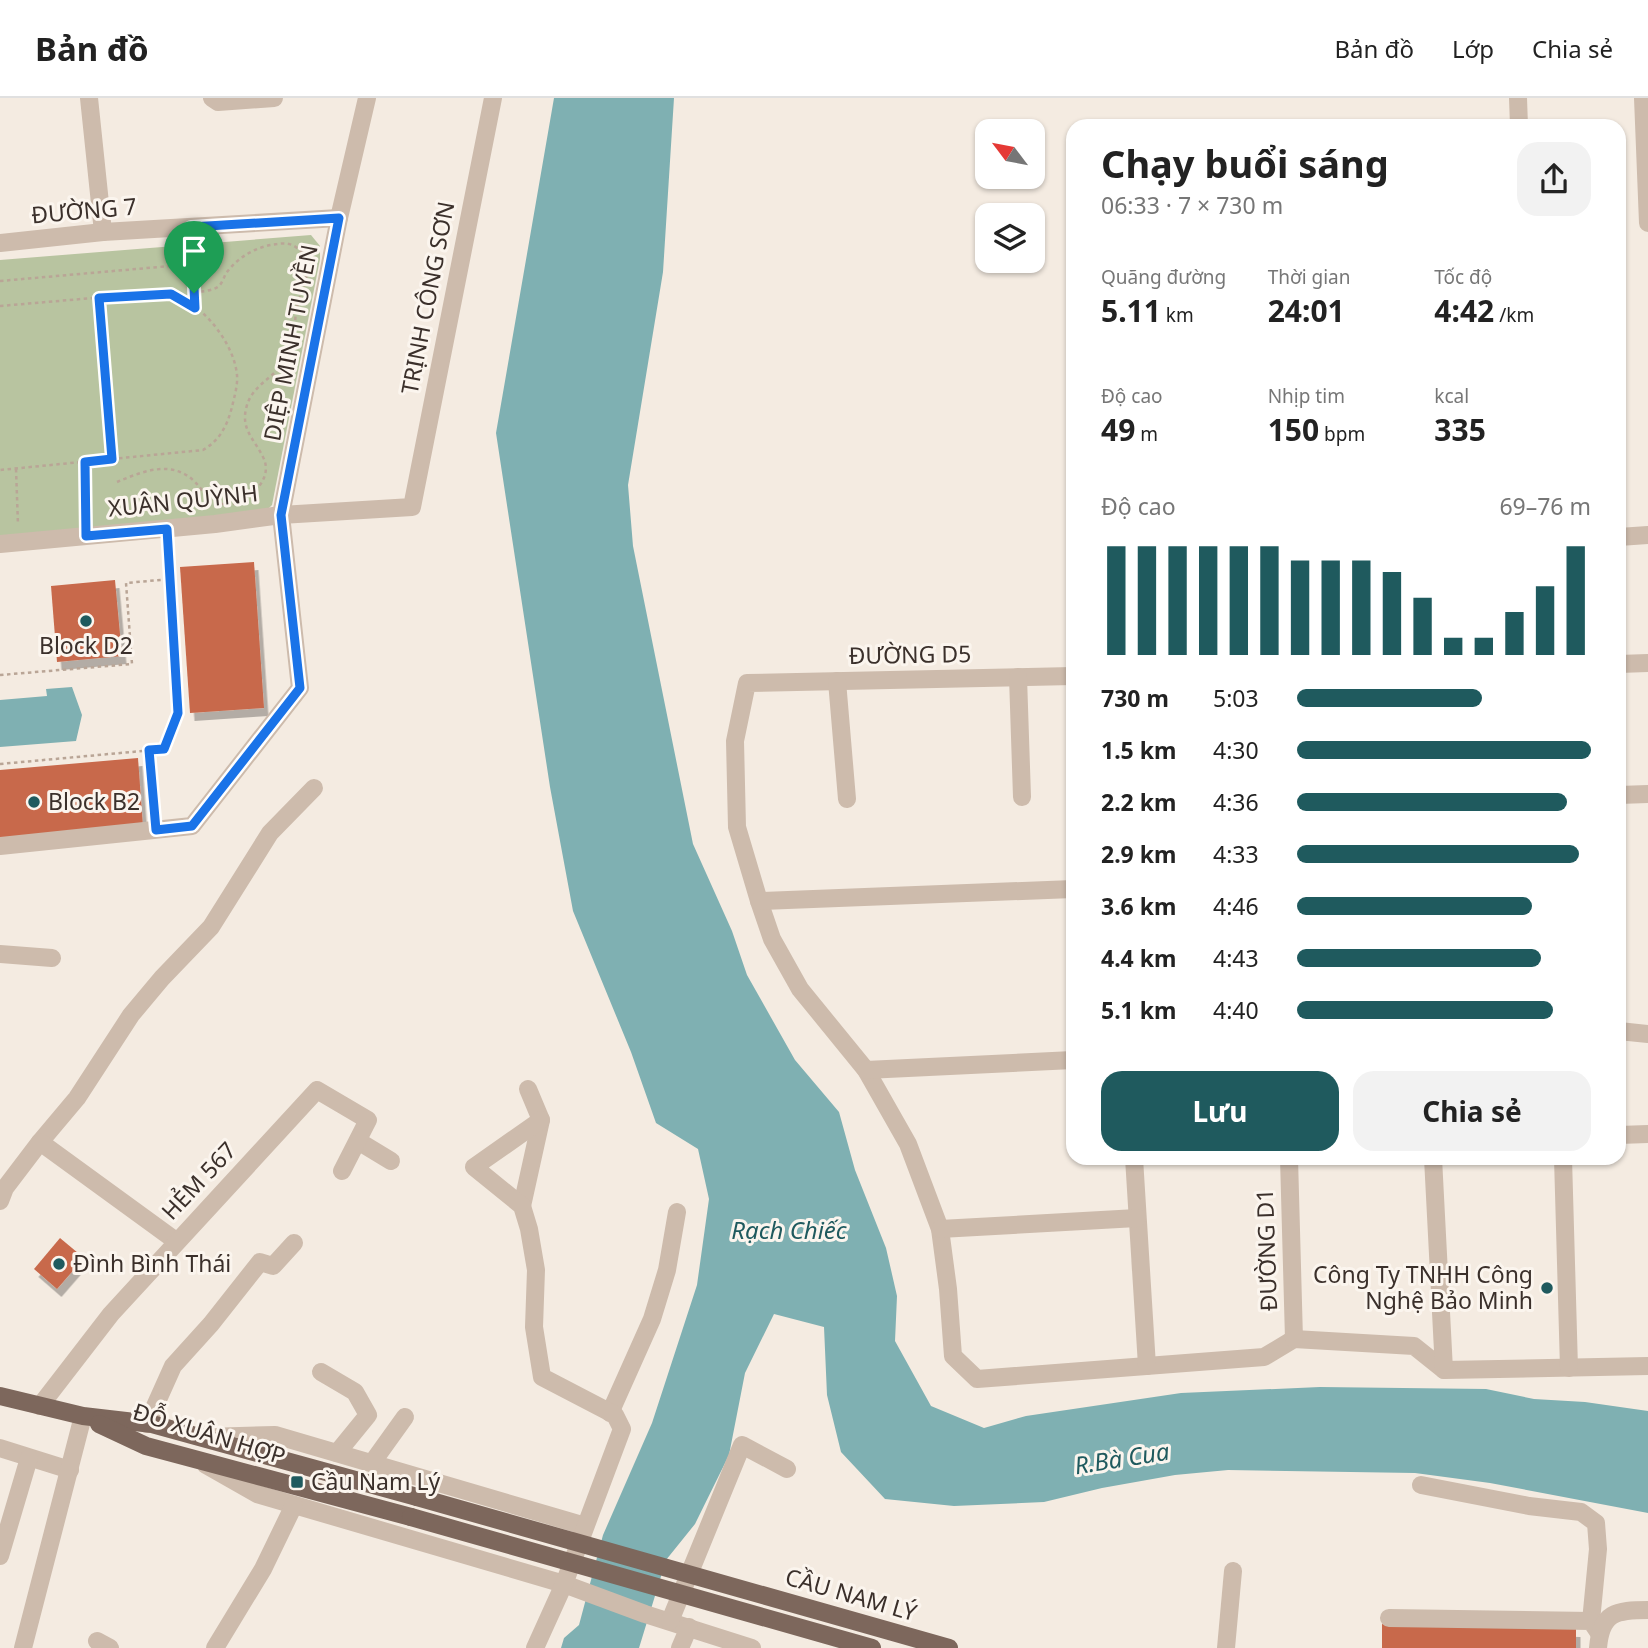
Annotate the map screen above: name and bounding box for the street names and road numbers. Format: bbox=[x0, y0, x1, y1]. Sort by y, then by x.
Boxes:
street label: ĐƯỜNG 7 bbox=[30, 189, 138, 231]
street label: TRỊNH CÔNG SƠN bbox=[393, 199, 461, 397]
street label: DIỆP MINH TUYỀN bbox=[255, 242, 325, 444]
street label: XUÂN QUỲNH bbox=[106, 476, 259, 524]
street label: ĐƯỜNG D5 bbox=[848, 637, 972, 671]
street label: HẺM 567 bbox=[154, 1134, 243, 1226]
street label: ĐƯỜNG D1 bbox=[1248, 1188, 1284, 1312]
street label: ĐỖ XUÂN HỢP bbox=[129, 1395, 289, 1471]
street label: CẦU NAM LÝ bbox=[782, 1560, 922, 1628]

